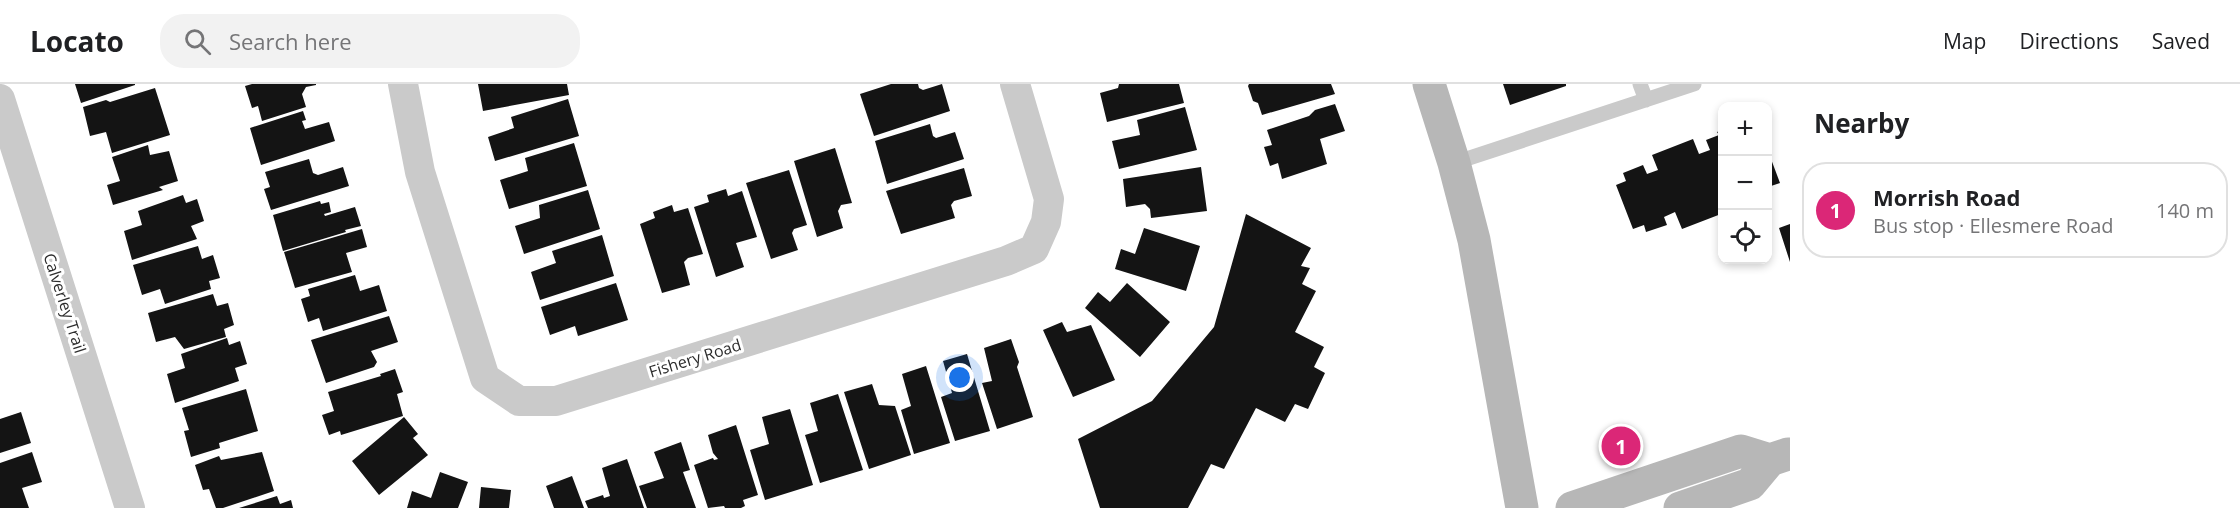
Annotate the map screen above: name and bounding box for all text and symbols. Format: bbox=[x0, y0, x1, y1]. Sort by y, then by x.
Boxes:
search box bbox=[160, 14, 580, 68]
text: Locato bbox=[30, 22, 124, 60]
icon: search bbox=[181, 25, 214, 58]
text: Search here bbox=[229, 26, 352, 56]
text: Map bbox=[1943, 27, 1986, 55]
text: Directions bbox=[2019, 27, 2119, 55]
text: Saved bbox=[2152, 27, 2210, 55]
map controls bbox=[1718, 102, 1772, 264]
button: + bbox=[1718, 102, 1772, 156]
text: Nearby bbox=[1814, 105, 1909, 141]
button: − bbox=[1718, 156, 1772, 210]
text: Morrish Road bbox=[1873, 182, 2021, 212]
text: 1 bbox=[1830, 197, 1841, 224]
text: 140 m bbox=[2156, 197, 2214, 224]
button: locate bbox=[1718, 210, 1772, 264]
text: Bus stop · Ellesmere Road bbox=[1873, 212, 2114, 239]
street label: Calverley Trail bbox=[38, 250, 92, 356]
street label: Fishery Road bbox=[646, 334, 744, 382]
your location bbox=[945, 363, 974, 392]
pin: 1 bbox=[1602, 424, 1640, 469]

